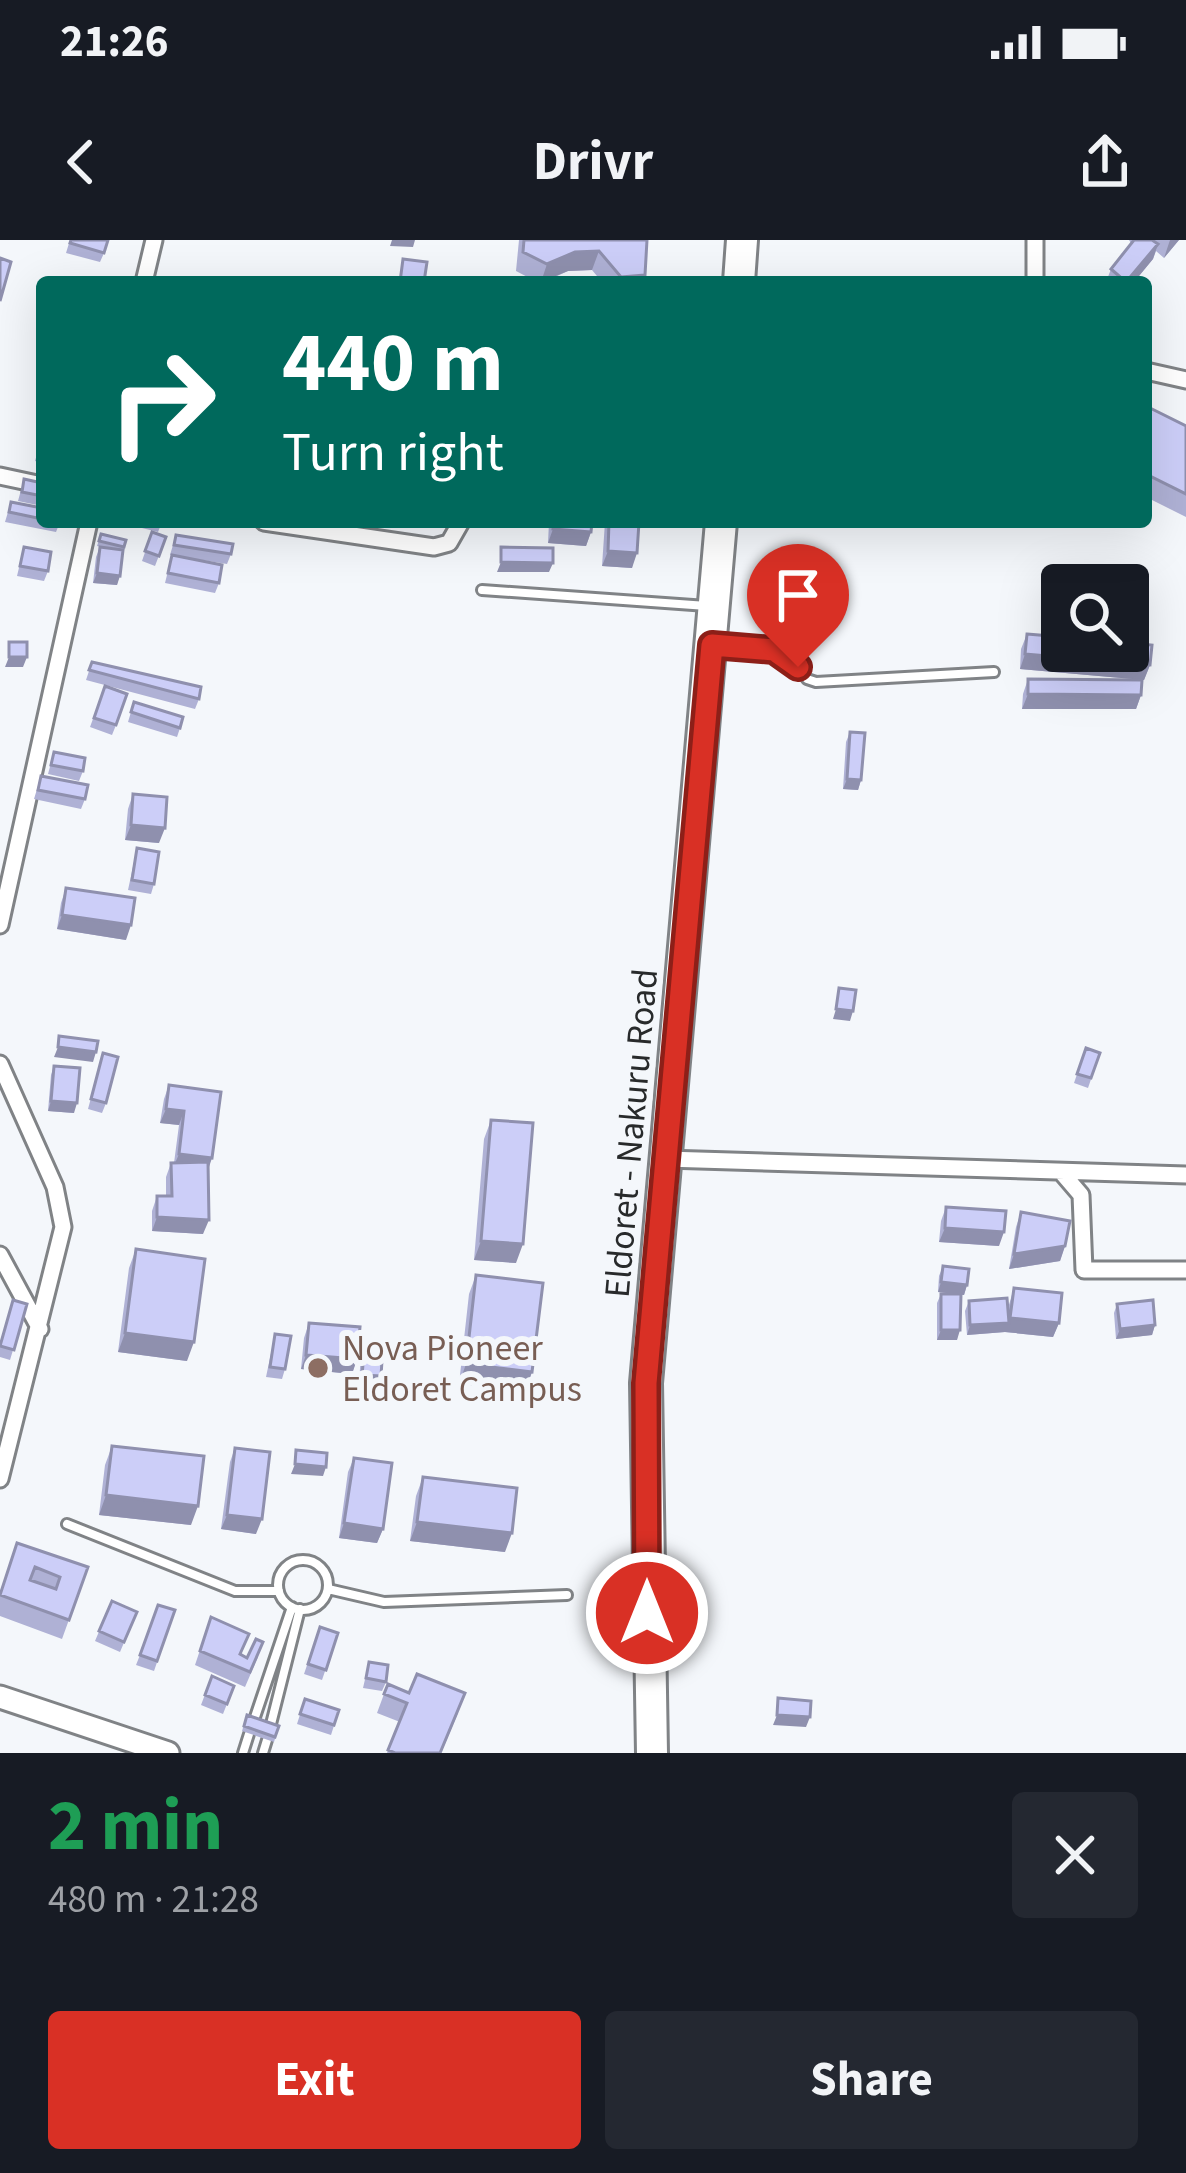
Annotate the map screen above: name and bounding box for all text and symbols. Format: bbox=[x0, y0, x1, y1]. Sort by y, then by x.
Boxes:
text: 21:26 bbox=[60, 10, 169, 74]
text: Drivr bbox=[533, 124, 653, 201]
icon: back bbox=[48, 129, 114, 195]
icon: share bbox=[1072, 129, 1138, 195]
text: 440 m bbox=[282, 304, 504, 424]
icon: right bbox=[84, 324, 240, 480]
text: Turn right bbox=[282, 415, 504, 492]
pin bbox=[747, 544, 849, 667]
icon: arrive bbox=[765, 562, 831, 628]
map controls bbox=[1041, 564, 1149, 672]
button: search bbox=[1041, 564, 1149, 672]
street label: Eldoret - Nakuru Road bbox=[592, 967, 671, 1300]
place label: Nova Pioneer Eldoret Campus bbox=[342, 1323, 582, 1415]
marker: Nova Pioneer Eldoret Campus bbox=[305, 1355, 331, 1381]
position arrow bbox=[584, 1550, 710, 1676]
text: 2 min bbox=[48, 1775, 223, 1878]
button: close bbox=[1012, 1792, 1138, 1918]
text: 480 m · 21:28 bbox=[48, 1872, 259, 1928]
button: Exit bbox=[48, 2011, 581, 2149]
button: Share bbox=[605, 2011, 1138, 2149]

